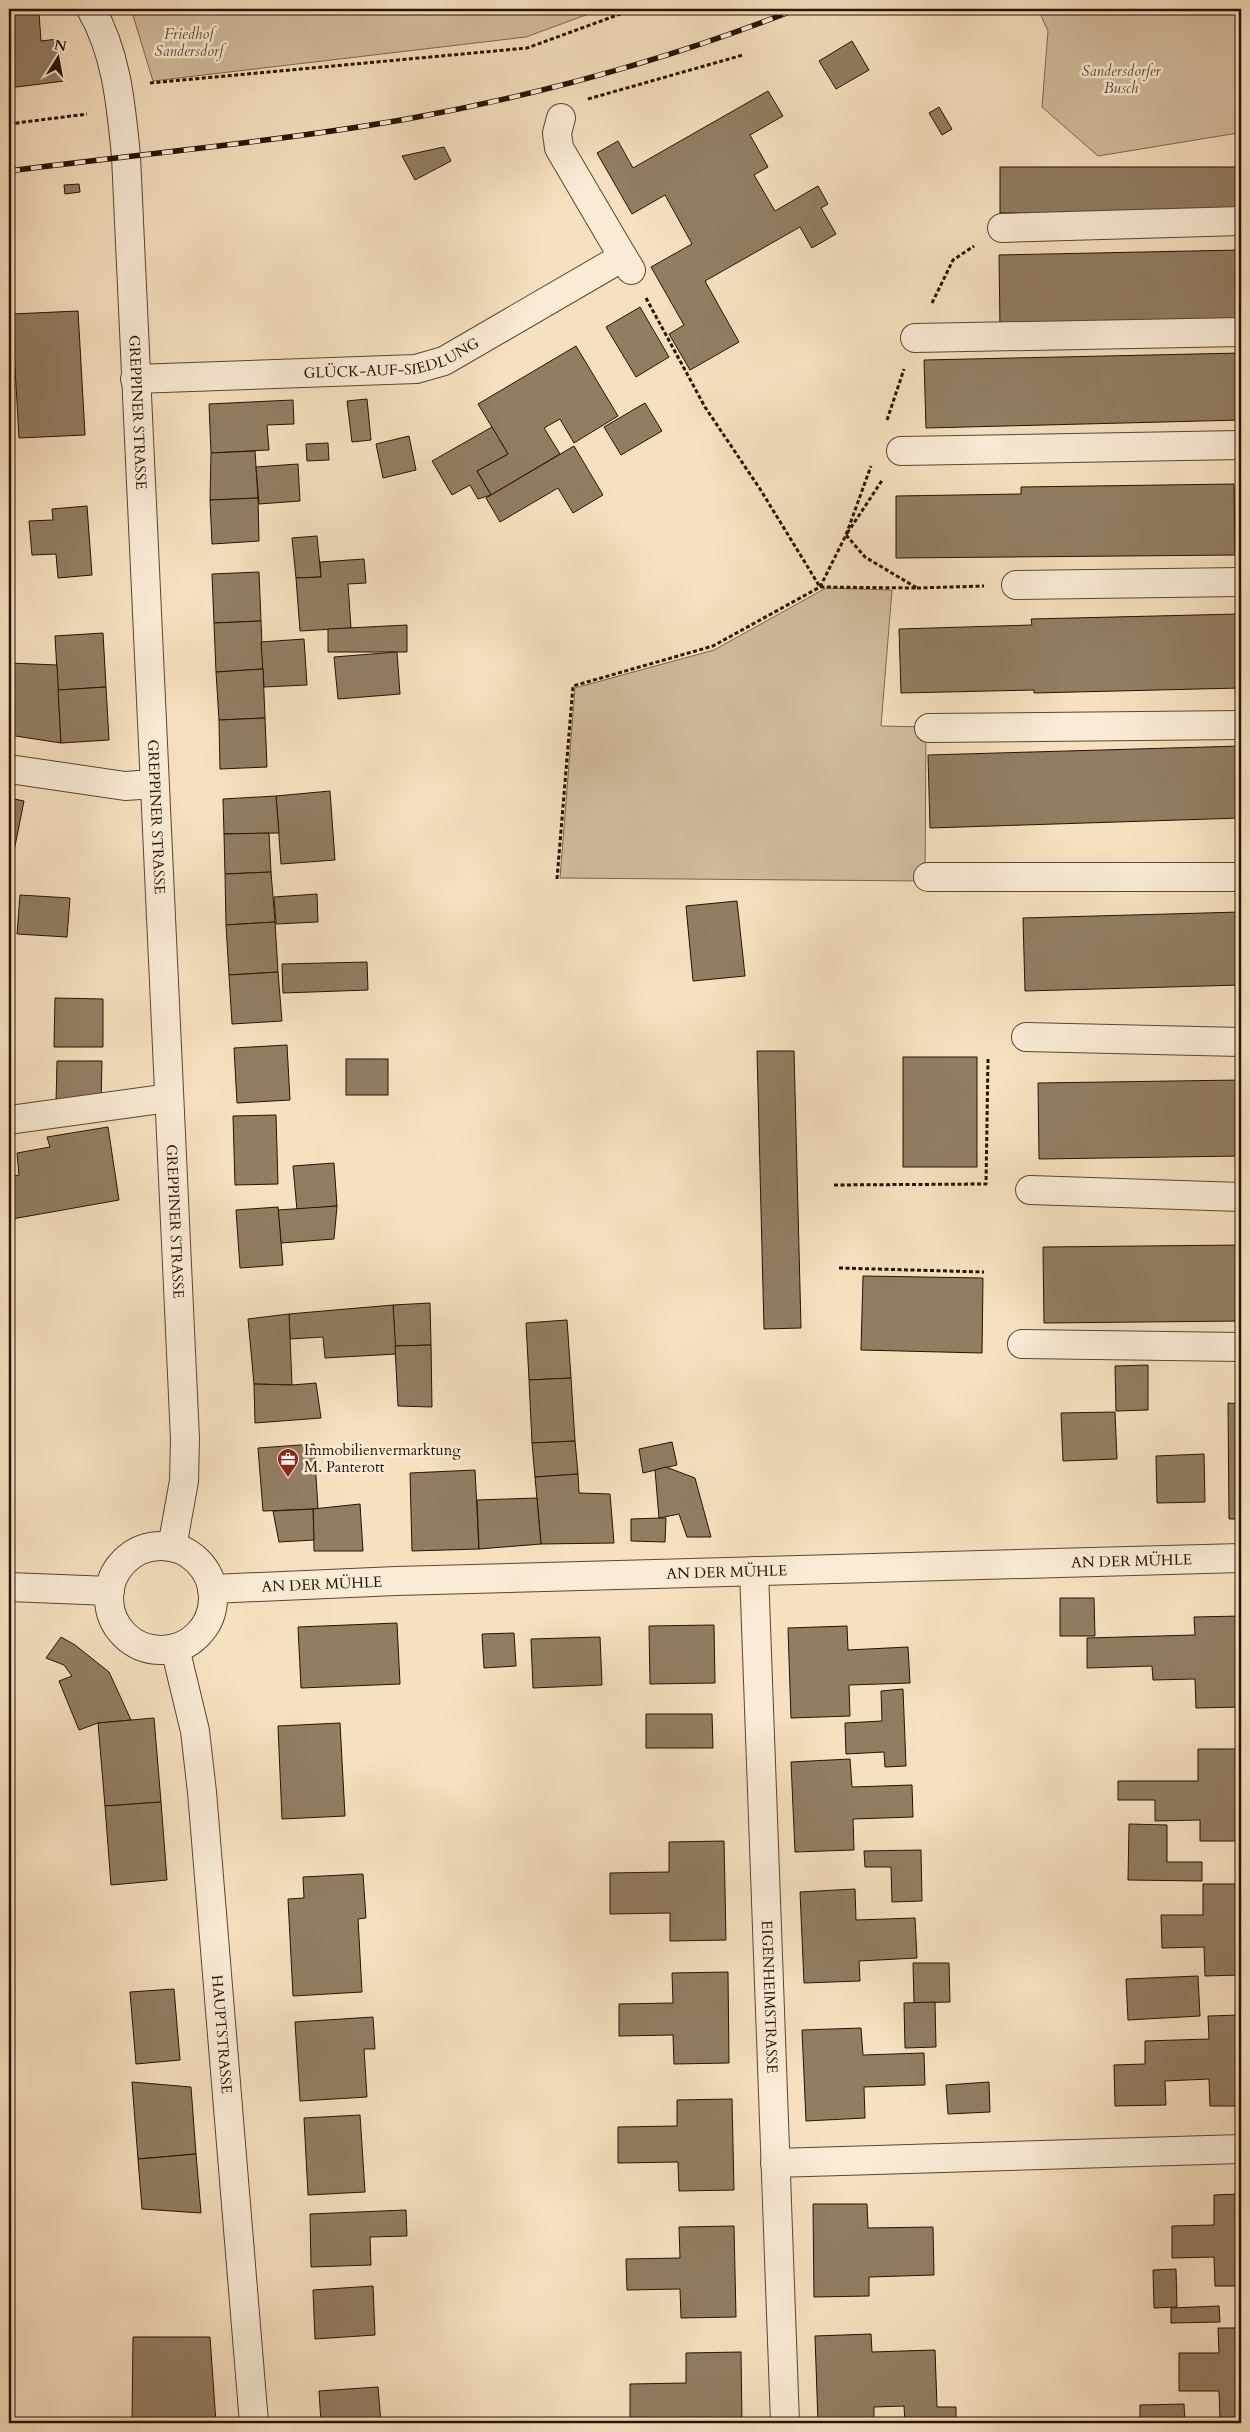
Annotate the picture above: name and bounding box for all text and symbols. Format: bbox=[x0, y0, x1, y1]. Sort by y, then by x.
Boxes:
park label: Friedhof Sandersdorf bbox=[155, 24, 227, 61]
north arrow bbox=[32, 32, 82, 82]
text: N bbox=[53, 35, 68, 56]
park label: Sandersdorfer Busch bbox=[1081, 61, 1162, 98]
street label: GLÜCK-AUF-SIEDLUNG bbox=[303, 333, 483, 383]
street label: GREPPINER STRASSE bbox=[124, 335, 151, 490]
street label: GREPPINER STRASSE bbox=[143, 739, 170, 895]
street label: GREPPINER STRASSE bbox=[161, 1144, 189, 1299]
place label: Immobilienvermarktung M. Panterott bbox=[304, 1440, 461, 1477]
office icon: Immobilienvermarktung M. Panterott bbox=[276, 1447, 300, 1478]
street label: AN DER MÜHLE bbox=[1071, 1549, 1192, 1573]
street label: AN DER MÜHLE bbox=[666, 1560, 787, 1584]
street label: AN DER MÜHLE bbox=[261, 1572, 383, 1597]
street label: EIGENHEIMSTRASSE bbox=[757, 1920, 782, 2074]
street label: HAUPTSTRASSE bbox=[207, 1974, 237, 2095]

